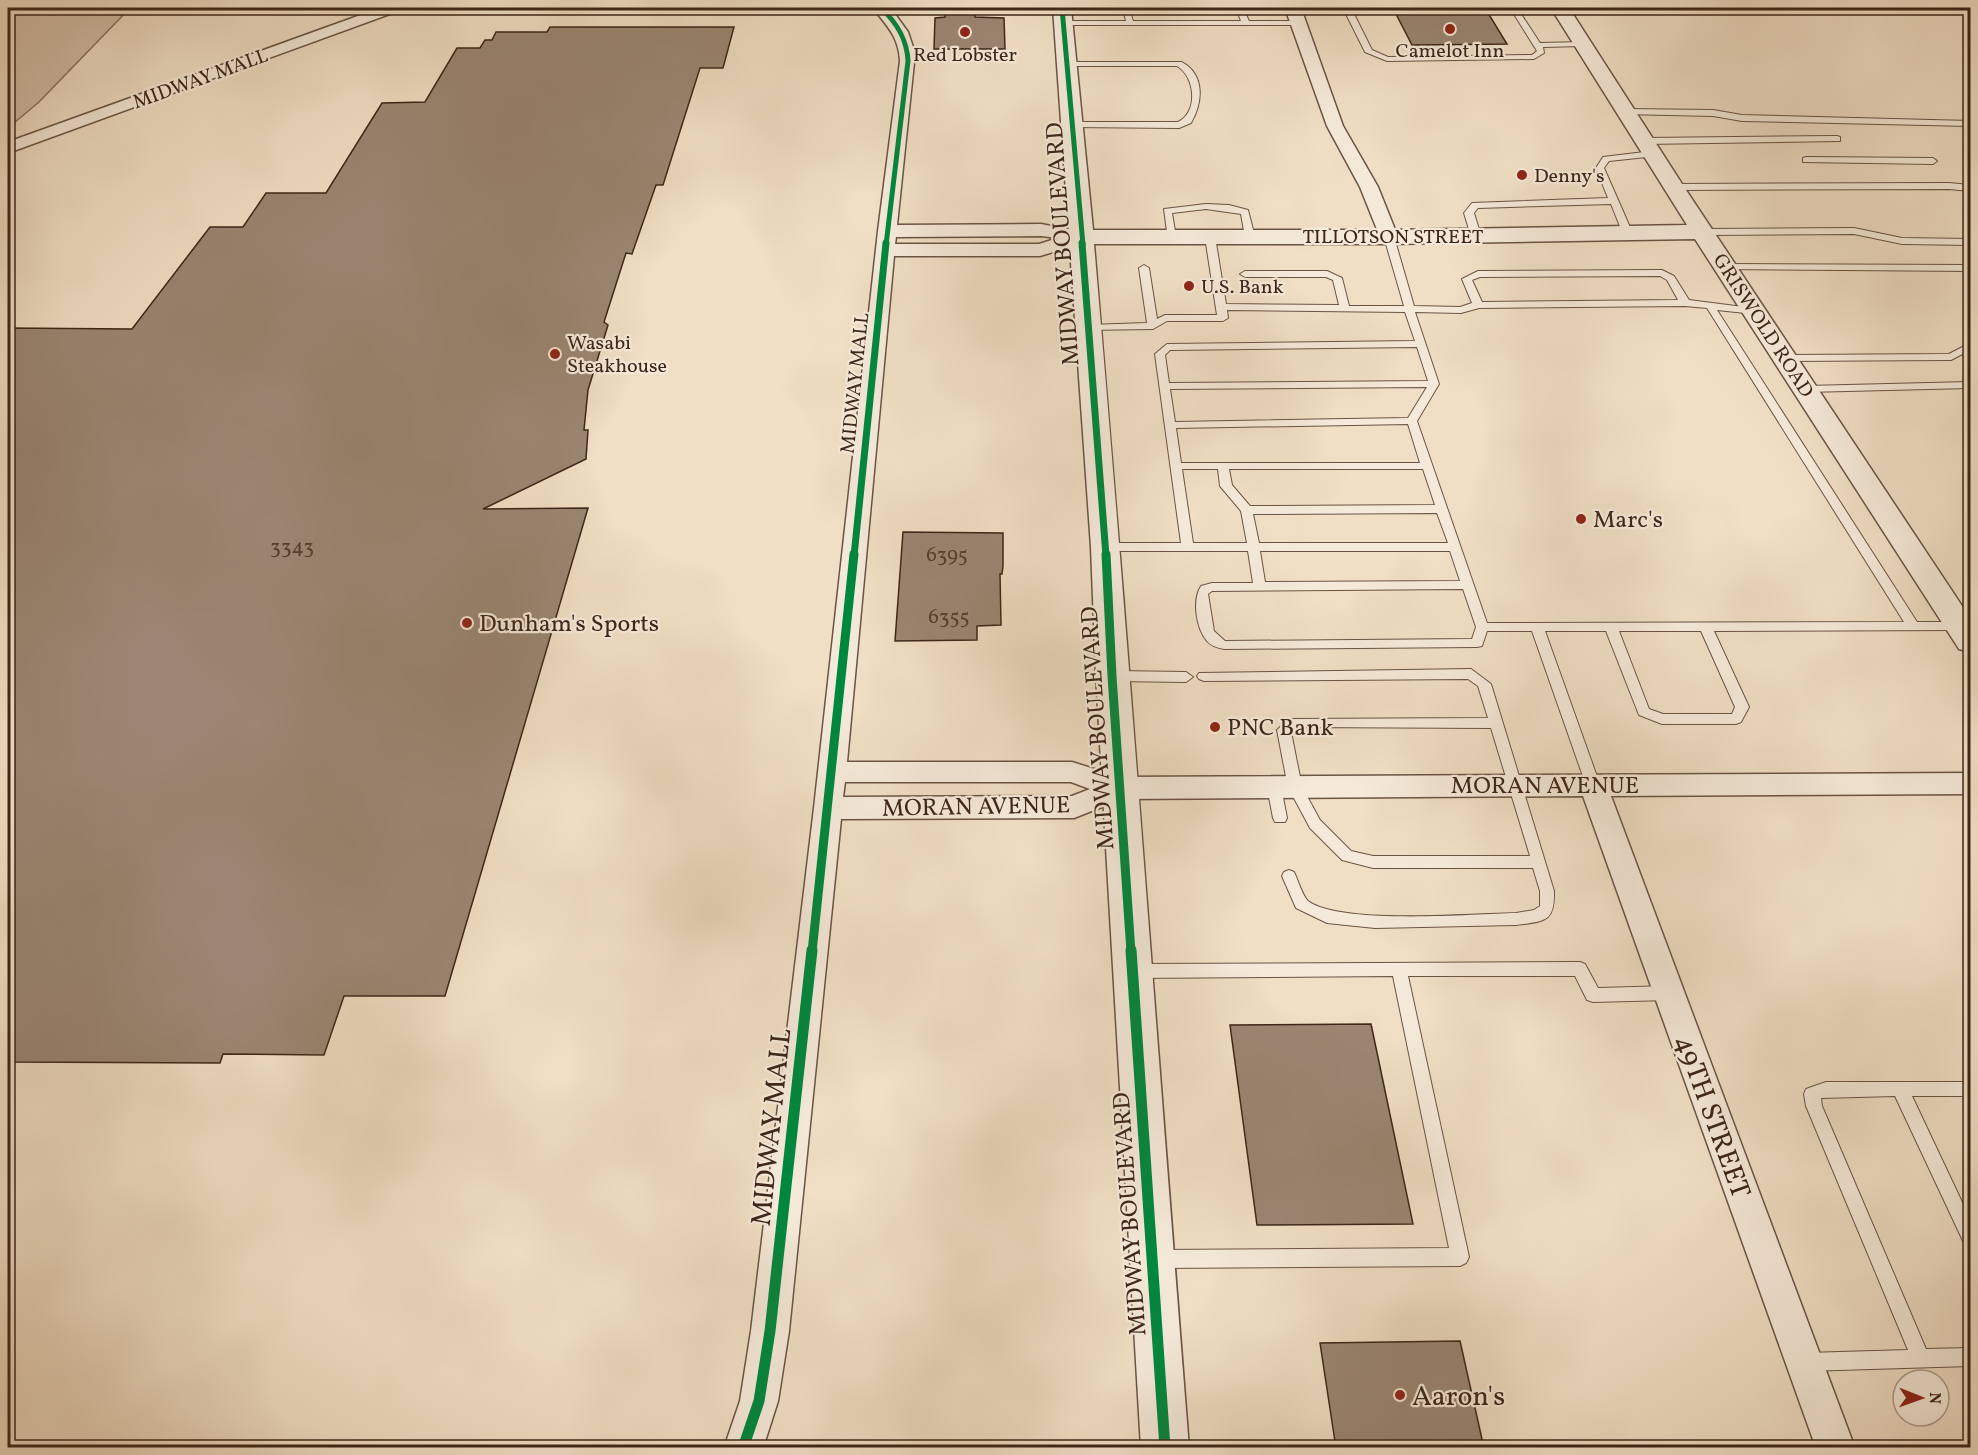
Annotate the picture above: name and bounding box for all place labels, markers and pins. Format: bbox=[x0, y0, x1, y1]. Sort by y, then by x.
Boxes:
marker: Camelot Inn bbox=[1443, 22, 1457, 36]
marker: Red Lobster bbox=[958, 25, 972, 39]
place label: Camelot Inn bbox=[1396, 38, 1504, 66]
place label: Red Lobster bbox=[913, 42, 1017, 70]
place label: Denny's bbox=[1534, 163, 1605, 191]
marker: Denny's bbox=[1515, 168, 1529, 182]
place label: U.S. Bank bbox=[1201, 274, 1284, 302]
marker: U.S. Bank bbox=[1182, 279, 1196, 293]
place label: Wasabi Steakhouse bbox=[567, 330, 667, 381]
marker: Wasabi Steakhouse bbox=[548, 347, 562, 361]
place label: Marc's bbox=[1593, 504, 1663, 538]
marker: Marc's bbox=[1574, 512, 1588, 526]
place label: Dunham's Sports bbox=[479, 608, 659, 642]
marker: Dunham's Sports bbox=[460, 616, 474, 630]
place label: PNC Bank bbox=[1227, 712, 1334, 746]
marker: PNC Bank bbox=[1208, 720, 1222, 734]
place label: Aaron's bbox=[1412, 1378, 1505, 1417]
marker: Aaron's bbox=[1393, 1388, 1407, 1402]

